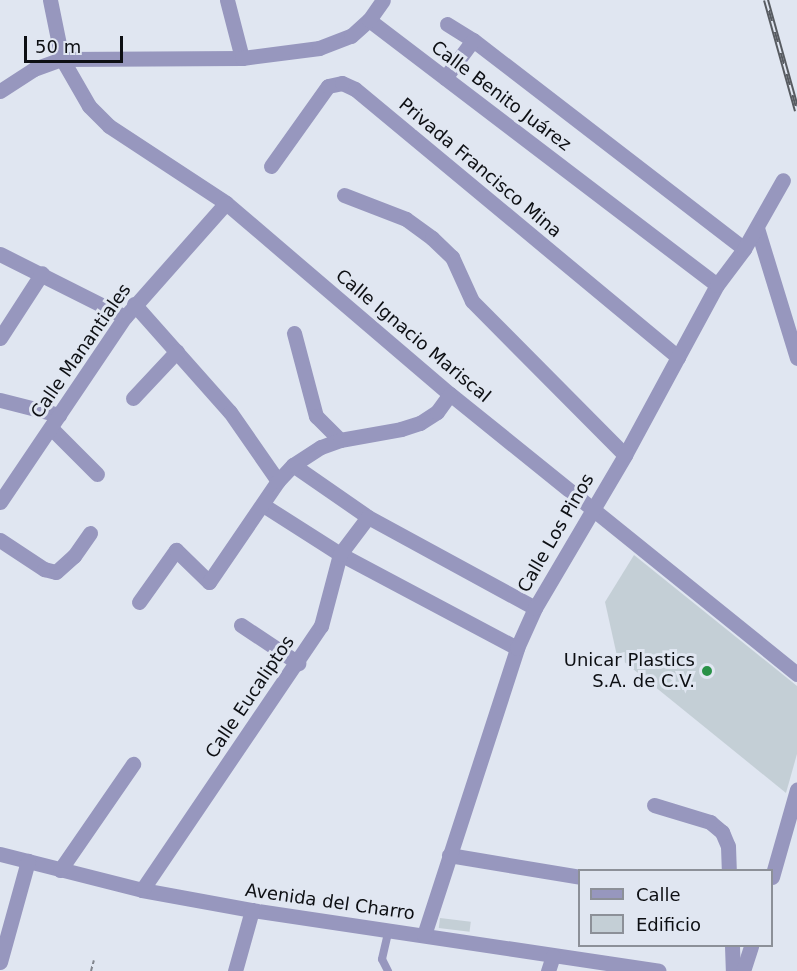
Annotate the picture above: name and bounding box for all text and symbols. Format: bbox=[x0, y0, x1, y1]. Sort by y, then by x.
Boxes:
scale bar bbox=[27, 24, 126, 62]
text: 50 m bbox=[35, 36, 81, 57]
street label: Calle Benito Juárez bbox=[427, 36, 575, 156]
street label: Privada Francisco Mina bbox=[394, 94, 566, 242]
street label: Calle Ignacio Mariscal bbox=[331, 265, 495, 407]
street label: Calle Manantiales bbox=[26, 280, 136, 422]
street label: Calle Los Pinos bbox=[513, 470, 599, 596]
street label: Calle Eucaliptos bbox=[201, 632, 299, 762]
place label: Unicar Plastics S.A. de C.V. bbox=[564, 650, 695, 692]
marker: Unicar Plastics S.A. de C.V. bbox=[700, 664, 714, 678]
legend bbox=[578, 869, 773, 947]
street label: Avenida del Charro bbox=[244, 879, 416, 925]
text: Calle bbox=[636, 884, 681, 905]
text: Edificio bbox=[636, 914, 701, 935]

